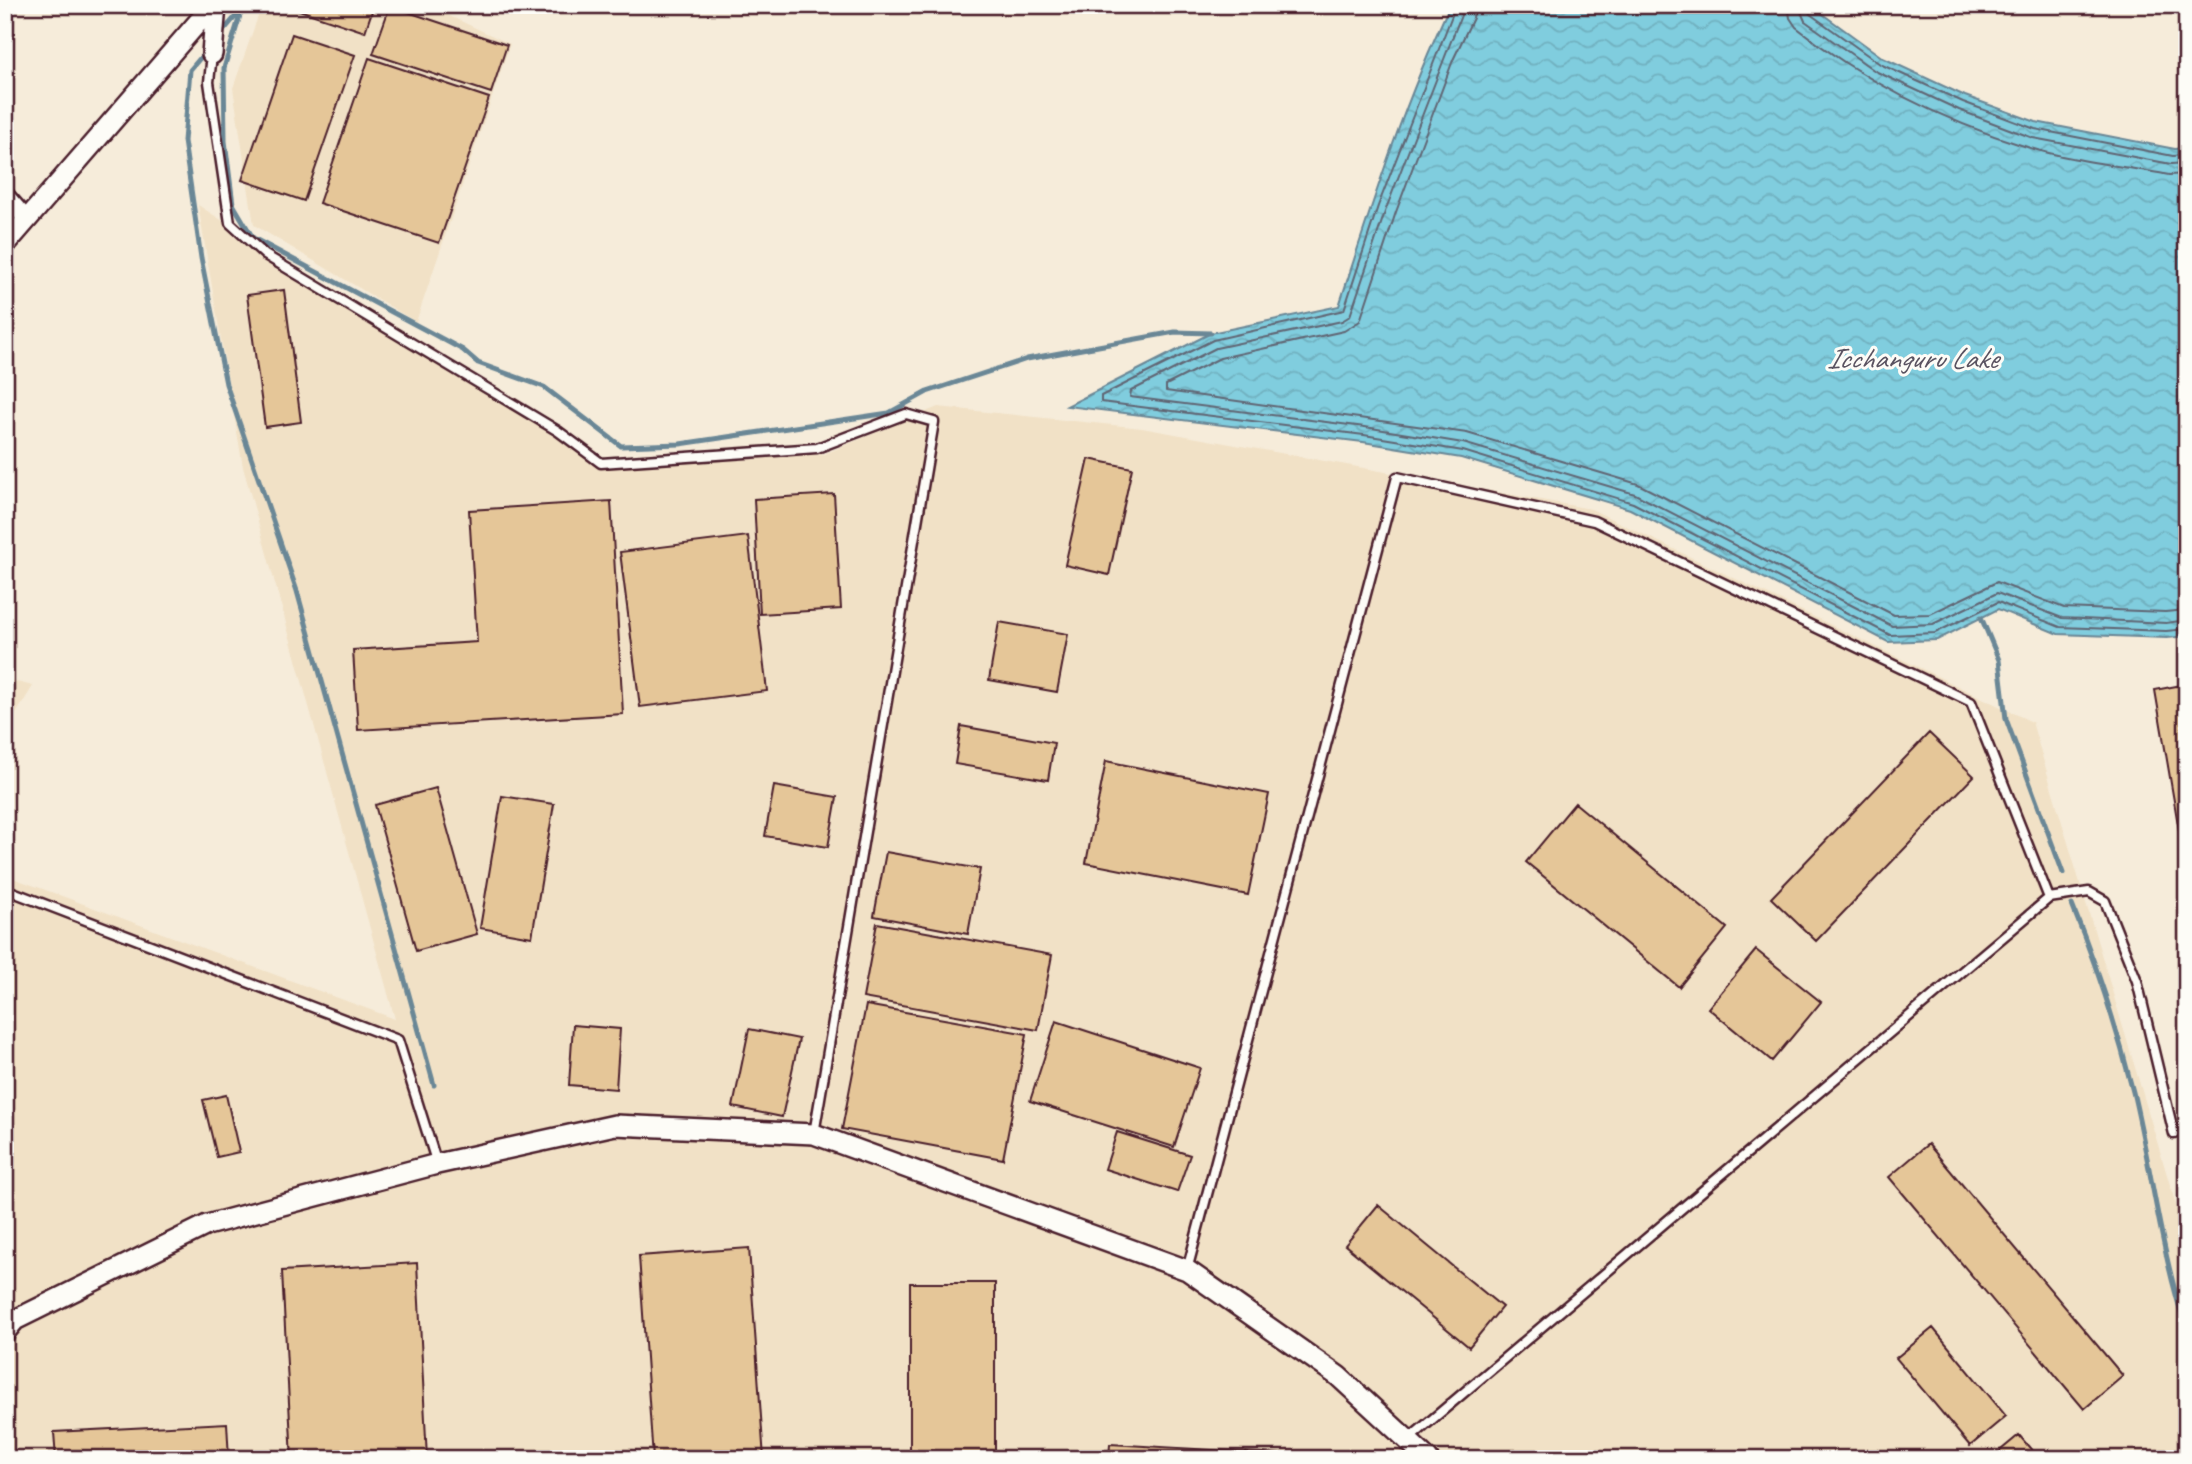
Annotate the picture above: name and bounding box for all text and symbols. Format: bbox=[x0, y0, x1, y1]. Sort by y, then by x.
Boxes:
water label: Icchanguru Lake bbox=[1827, 339, 2002, 377]

